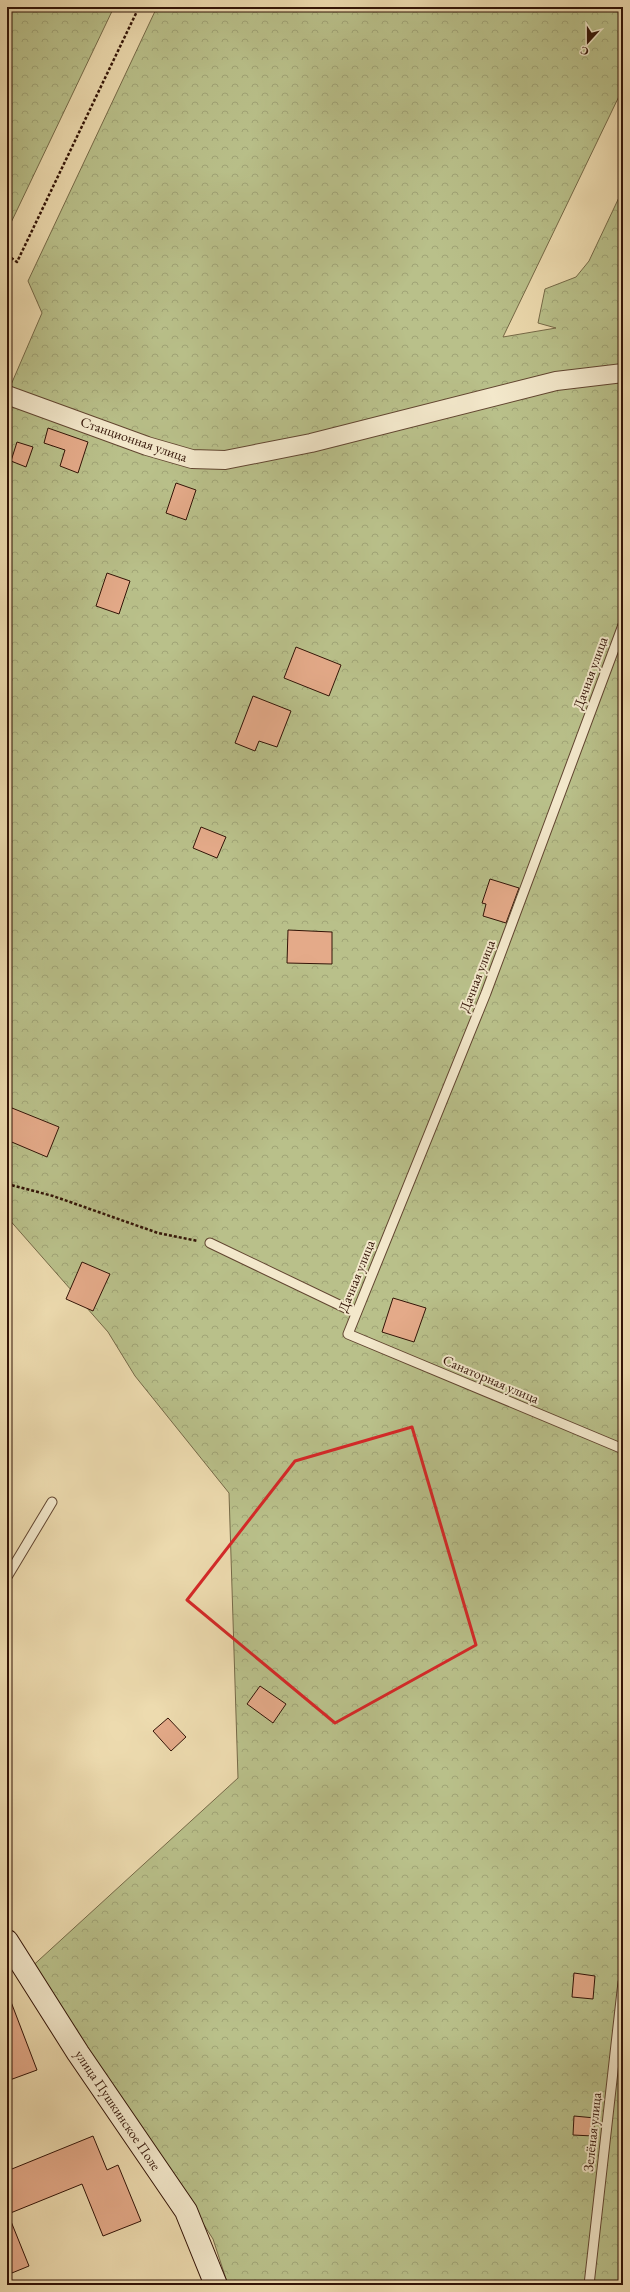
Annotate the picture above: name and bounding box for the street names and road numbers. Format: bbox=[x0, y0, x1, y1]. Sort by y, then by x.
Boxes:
street label: Станционная улица bbox=[78, 412, 190, 466]
street label: Дачная улица bbox=[569, 634, 612, 712]
street label: Дачная улица bbox=[455, 937, 499, 1015]
street label: Дачная улица bbox=[333, 1237, 379, 1315]
street label: Санаторная улица bbox=[440, 1351, 542, 1408]
street label: улица Пушкинское Поле bbox=[71, 2046, 165, 2174]
street label: Зелёная улица bbox=[579, 2091, 605, 2172]

